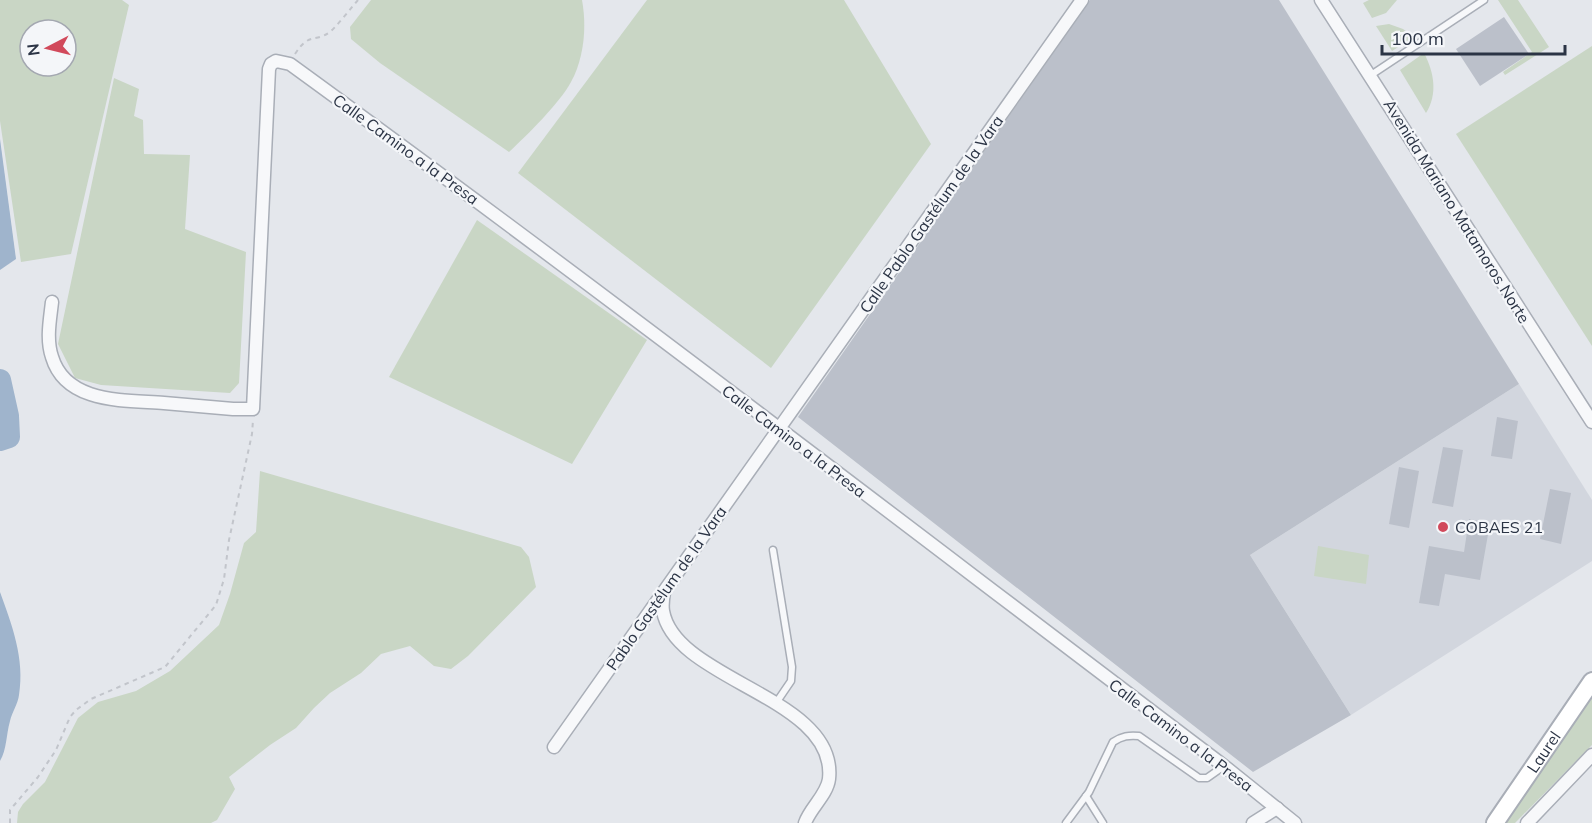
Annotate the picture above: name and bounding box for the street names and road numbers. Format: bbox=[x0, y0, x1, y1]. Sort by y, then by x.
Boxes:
street label: Calle Camino a la Presa bbox=[329, 89, 483, 209]
street label: Avenida Mariano Matamoros Norte bbox=[1380, 95, 1534, 327]
street label: Calle Pablo Gastélum de la Vara bbox=[855, 111, 1007, 317]
street label: Calle Camino a la Presa bbox=[718, 380, 870, 502]
street label: Pablo Gastélum de la Vara bbox=[602, 502, 730, 674]
street label: Calle Camino a la Presa bbox=[1105, 674, 1257, 796]
street label: Laurel bbox=[1522, 727, 1565, 777]

